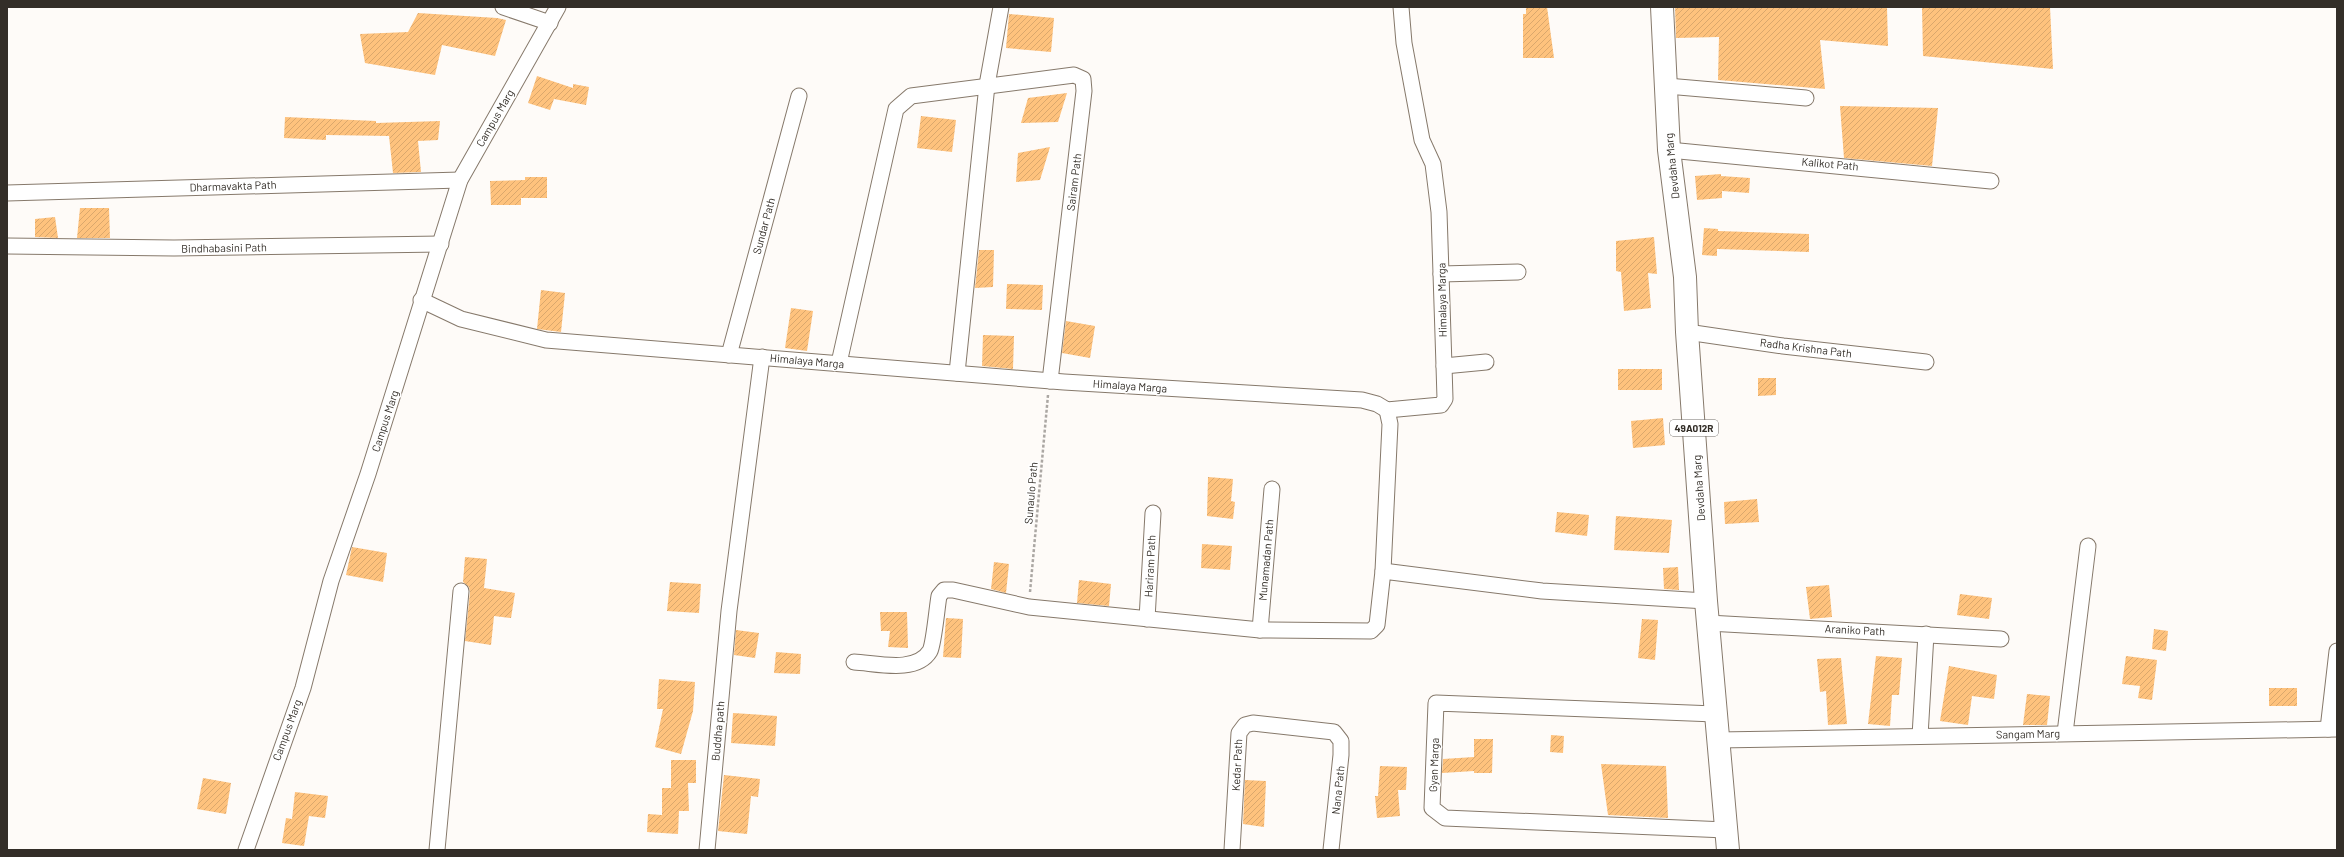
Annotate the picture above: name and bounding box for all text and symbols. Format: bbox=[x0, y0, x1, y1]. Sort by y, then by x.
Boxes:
street label: Campus Marg bbox=[473, 87, 516, 149]
street label: Devdaha Marg bbox=[1662, 132, 1681, 200]
street label: Sairam Path bbox=[1064, 152, 1083, 211]
street label: Kalikot Path bbox=[1801, 155, 1859, 172]
street label: Dharmavakta Path bbox=[189, 177, 277, 194]
street label: Sundar Path bbox=[750, 196, 777, 256]
street label: Bindhabasini Path bbox=[181, 240, 267, 255]
street label: Himalaya Marga bbox=[1434, 263, 1449, 337]
street label: Radha Krishna Path bbox=[1759, 335, 1853, 360]
street label: Himalaya Marga bbox=[769, 351, 845, 370]
street label: Himalaya Marga bbox=[1092, 376, 1168, 395]
street label: Campus Marg bbox=[368, 388, 401, 453]
road number: 49A012R bbox=[1670, 420, 1718, 436]
street label: Devdaha Marg bbox=[1690, 454, 1707, 522]
street label: Sunaulo Path bbox=[1021, 461, 1040, 525]
street label: Munamadan Path bbox=[1255, 519, 1276, 601]
street label: Hariram Path bbox=[1141, 534, 1158, 598]
street label: Araniko Path bbox=[1824, 621, 1886, 638]
street label: Campus Marg bbox=[269, 697, 304, 762]
street label: Buddha path bbox=[708, 700, 727, 761]
street label: Sangam Marg bbox=[1996, 726, 2060, 741]
street label: Kedar Path bbox=[1229, 738, 1244, 791]
street label: Gyan Marga bbox=[1426, 738, 1441, 792]
street label: Nana Path bbox=[1328, 765, 1347, 815]

